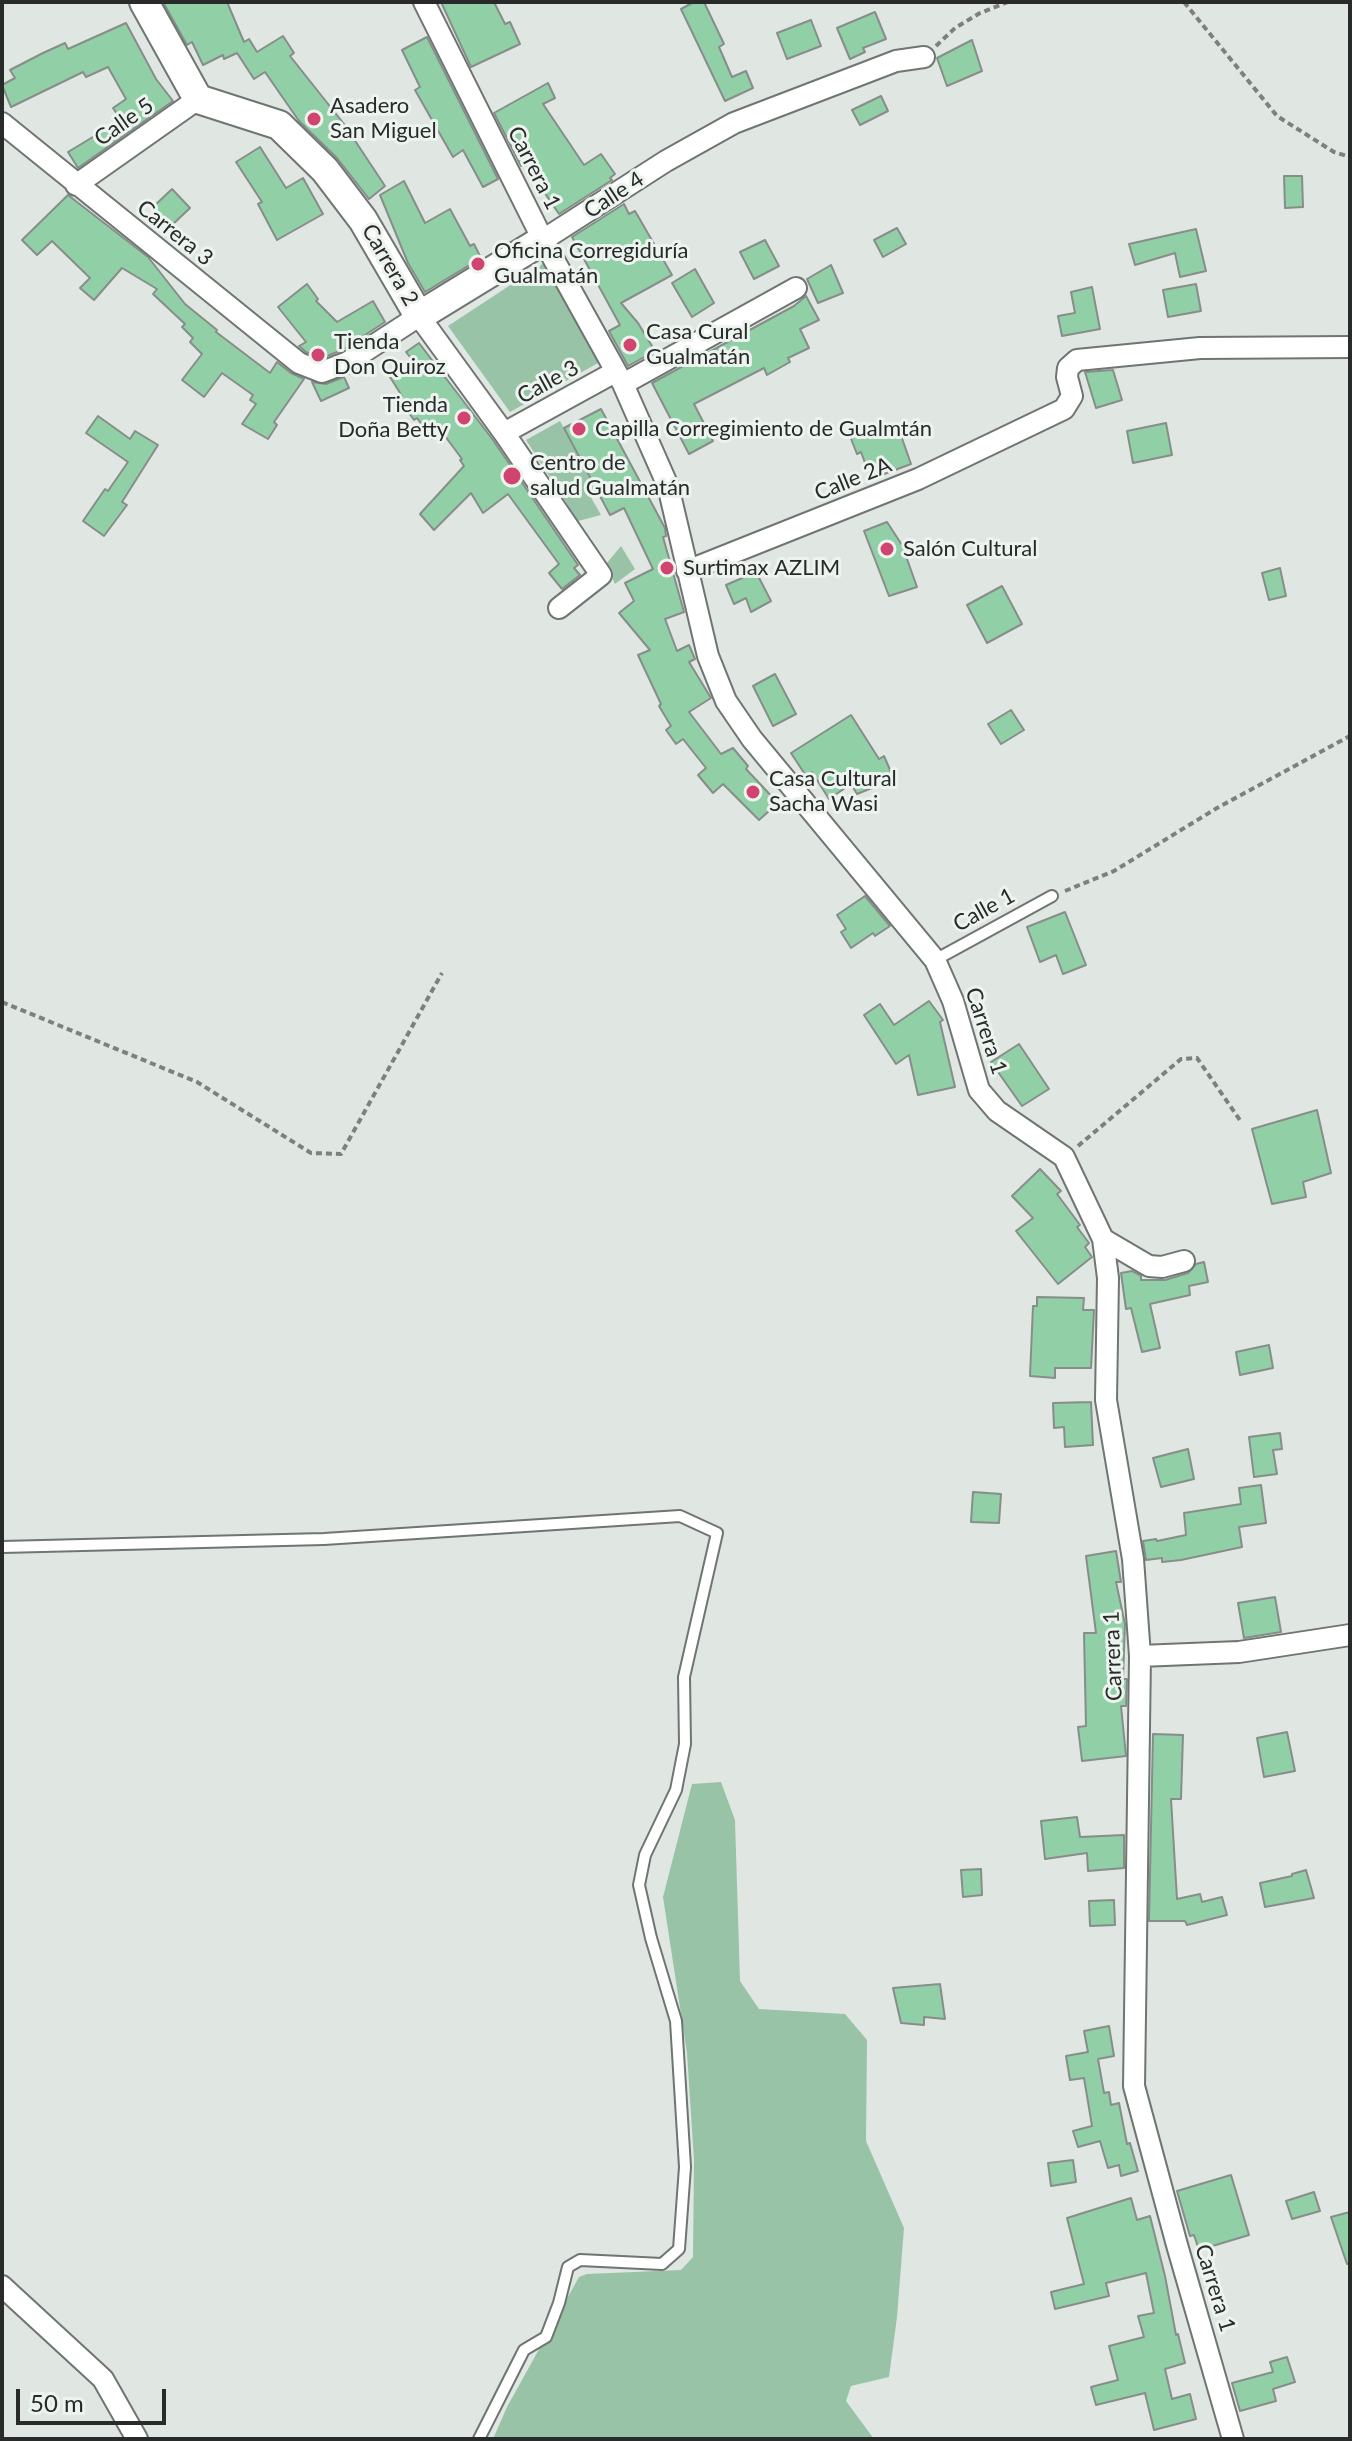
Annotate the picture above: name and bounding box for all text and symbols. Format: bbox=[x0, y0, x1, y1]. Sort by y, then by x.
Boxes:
street label: Calle 5 bbox=[89, 92, 159, 152]
place label: Asadero San Miguel bbox=[330, 93, 437, 144]
marker: Asadero San Miguel bbox=[305, 110, 323, 128]
street label: Carrera 1 bbox=[502, 122, 566, 214]
street label: Calle 4 bbox=[579, 166, 649, 224]
street label: Carrera 3 bbox=[132, 194, 218, 272]
street label: Carrera 2 bbox=[356, 219, 424, 311]
place label: Oficina Corregiduría Gualmatán bbox=[494, 238, 688, 290]
marker: Oficina Corregiduría Gualmatán bbox=[469, 255, 487, 273]
place label: Casa Cural Gualmatán bbox=[646, 319, 750, 370]
place label: Tienda Don Quiroz bbox=[334, 329, 446, 380]
marker: Casa Cural Gualmatán bbox=[621, 336, 639, 354]
marker: Tienda Don Quiroz bbox=[309, 346, 327, 364]
street label: Calle 3 bbox=[513, 354, 583, 410]
place label: Tienda Doña Betty bbox=[338, 392, 448, 444]
marker: Tienda Doña Betty bbox=[455, 409, 473, 427]
place label: Capilla Corregimiento de Gualmtán bbox=[595, 416, 932, 442]
marker: Capilla Corregimiento de Gualmtán bbox=[570, 420, 588, 438]
place label: Centro de salud Gualmatán bbox=[530, 450, 690, 502]
street label: Calle 2A bbox=[811, 452, 895, 506]
marker: Centro de salud Gualmatán bbox=[501, 465, 523, 487]
place label: Salón Cultural bbox=[903, 536, 1037, 562]
marker: Salón Cultural bbox=[878, 540, 896, 558]
place label: Surtimax AZLIM bbox=[683, 555, 840, 581]
marker: Surtimax AZLIM bbox=[658, 559, 676, 577]
place label: Casa Cultural Sacha Wasi bbox=[769, 766, 897, 818]
marker: Casa Cultural Sacha Wasi bbox=[744, 783, 762, 801]
street label: Calle 1 bbox=[949, 882, 1019, 938]
street label: Carrera 1 bbox=[960, 984, 1012, 1078]
street label: Carrera 1 bbox=[1098, 1611, 1128, 1701]
street label: Carrera 1 bbox=[1189, 2241, 1241, 2335]
scale bar bbox=[20, 2373, 170, 2423]
text: 50 m bbox=[30, 2388, 84, 2417]

